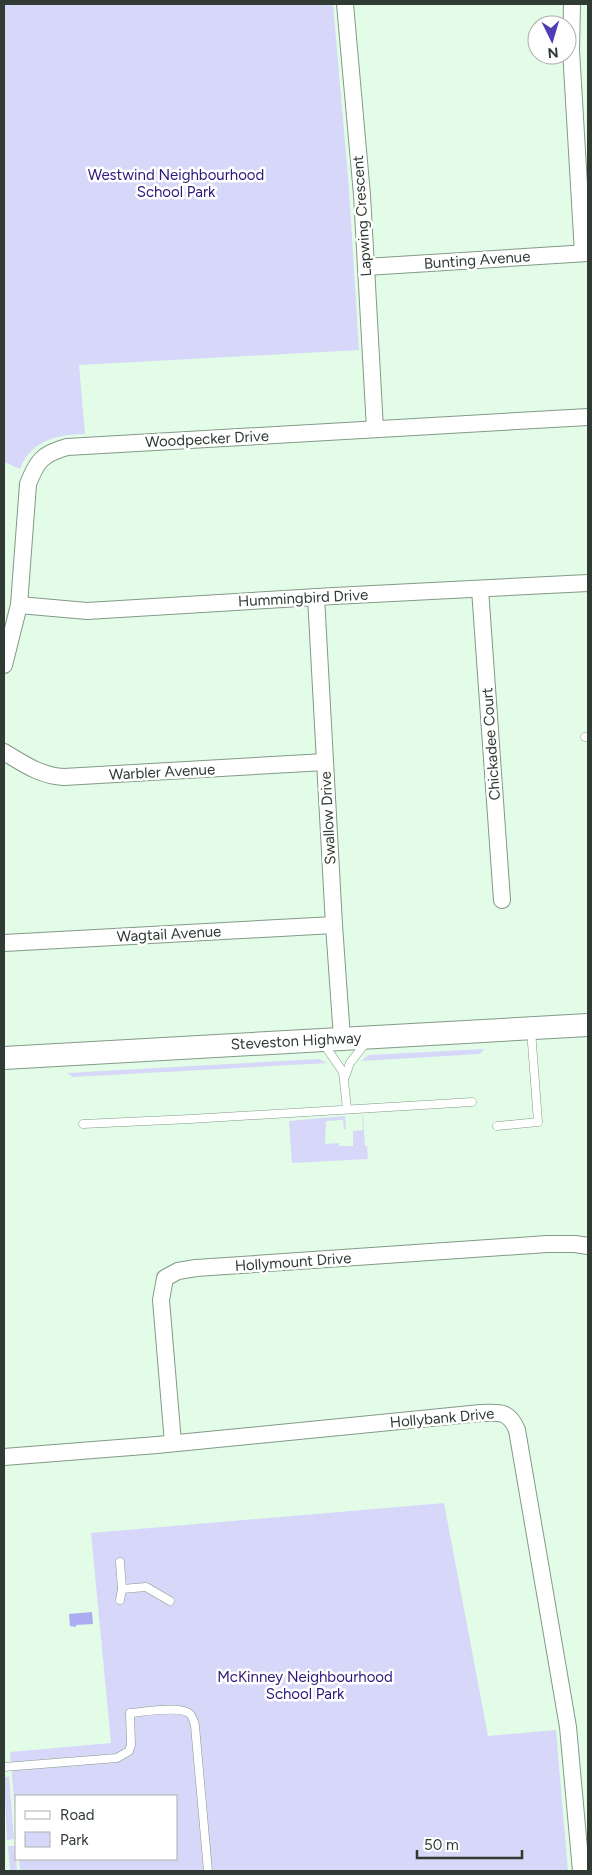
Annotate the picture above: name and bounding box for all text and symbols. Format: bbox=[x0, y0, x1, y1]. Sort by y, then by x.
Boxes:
north arrow bbox=[527, 15, 577, 65]
text: N bbox=[547, 44, 559, 61]
street label: Lapwing Crescent bbox=[349, 154, 375, 277]
park label: Westwind Neighbourhood School Park bbox=[88, 166, 264, 201]
street label: Bunting Avenue bbox=[423, 247, 531, 273]
street label: Woodpecker Drive bbox=[145, 427, 269, 451]
street label: Hummingbird Drive bbox=[237, 586, 369, 610]
street label: Chickadee Court bbox=[478, 687, 504, 801]
street label: Warbler Avenue bbox=[108, 760, 216, 784]
street label: Swallow Drive bbox=[317, 771, 339, 865]
street label: Wagtail Avenue bbox=[116, 922, 222, 946]
street label: Steveston Highway bbox=[230, 1029, 362, 1053]
street label: Hollymount Drive bbox=[234, 1249, 352, 1275]
street label: Hollybank Drive bbox=[389, 1404, 495, 1432]
park label: McKinney Neighbourhood School Park bbox=[217, 1668, 393, 1703]
legend bbox=[15, 1795, 178, 1860]
text: Road bbox=[60, 1806, 95, 1824]
scale bar bbox=[417, 1828, 522, 1860]
text: Park bbox=[60, 1831, 89, 1849]
text: 50 m bbox=[424, 1836, 459, 1854]

